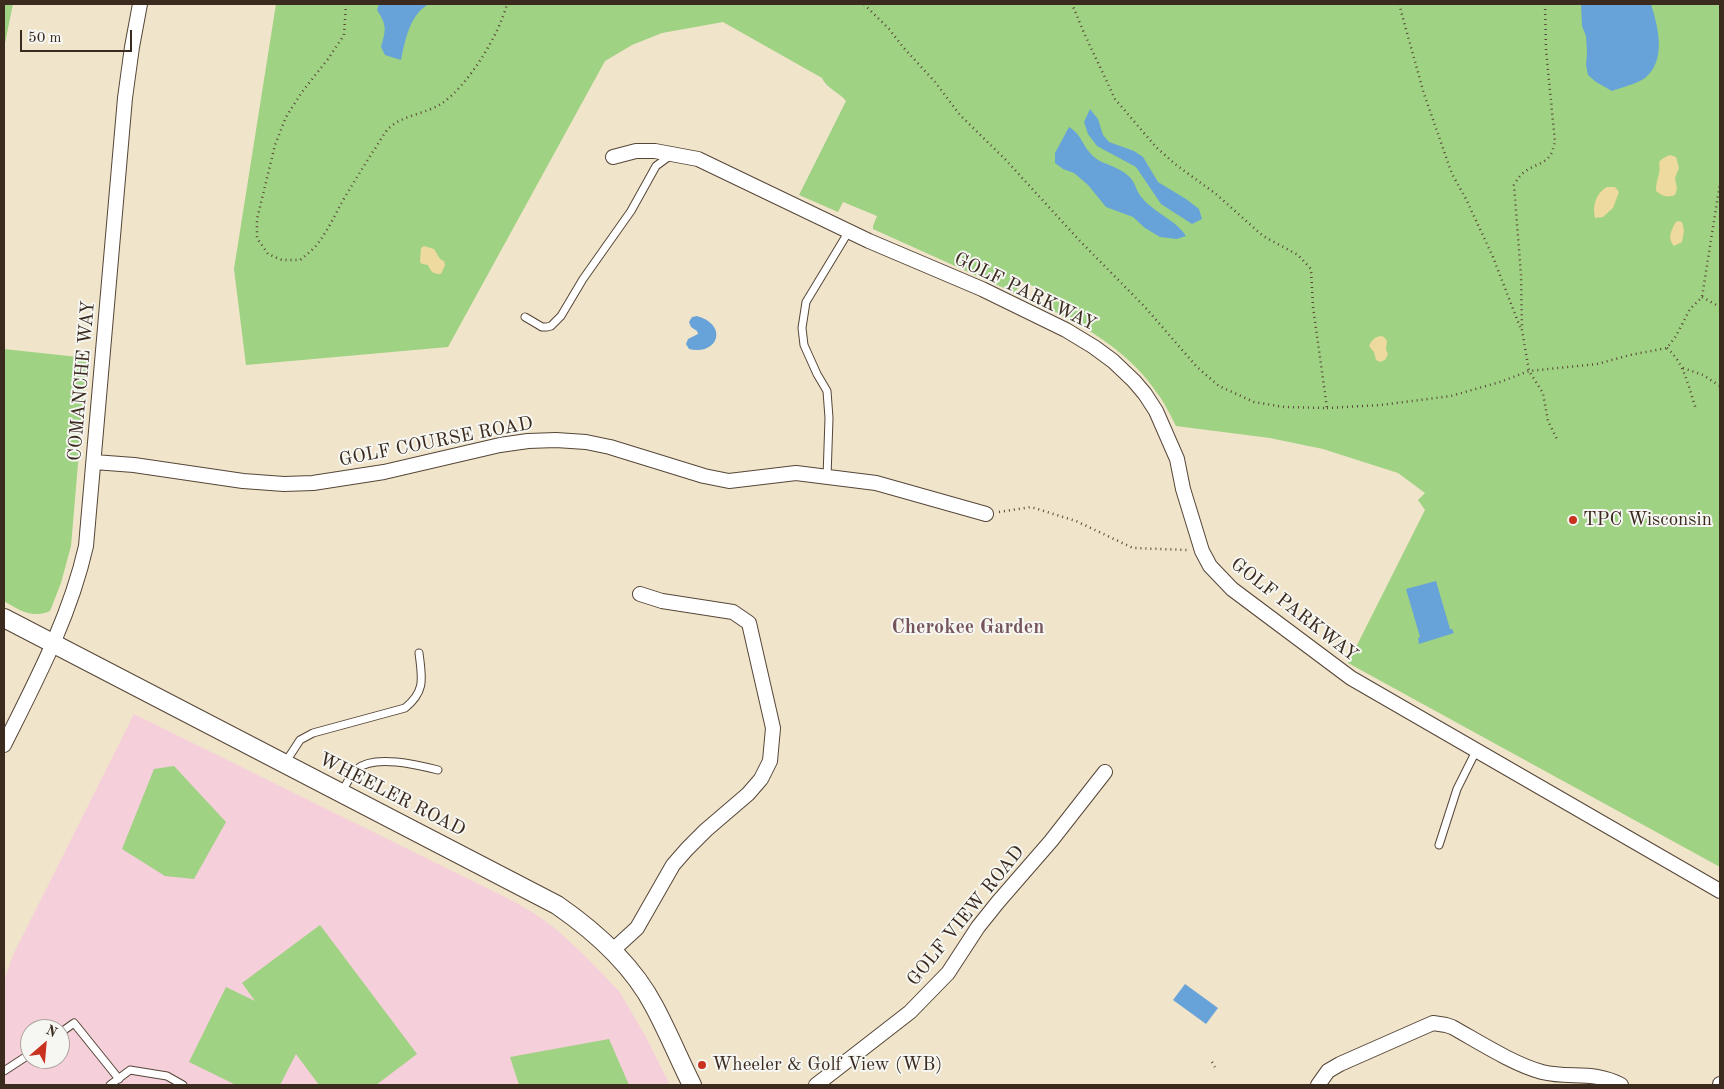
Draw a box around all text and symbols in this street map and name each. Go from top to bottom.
scale bar [22,20,135,52]
text: 50 m [28,31,62,46]
street label: GOLF PARKWAY [950,248,1100,336]
street label: COMANCHE WAY [64,300,100,462]
street label: GOLF COURSE ROAD [337,412,535,472]
place label: TPC Wisconsin [1583,509,1712,531]
marker: TPC Wisconsin [1567,514,1579,526]
street label: GOLF PARKWAY [1226,553,1362,667]
district label: Cherokee Garden [892,616,1044,640]
street label: WHEELER ROAD [315,748,469,842]
street label: GOLF VIEW ROAD [902,841,1030,991]
north arrow [20,1019,70,1069]
text: N [43,1023,59,1040]
place label: Wheeler & Golf View (WB) [712,1054,942,1076]
marker: Wheeler & Golf View (WB) [696,1059,708,1071]

